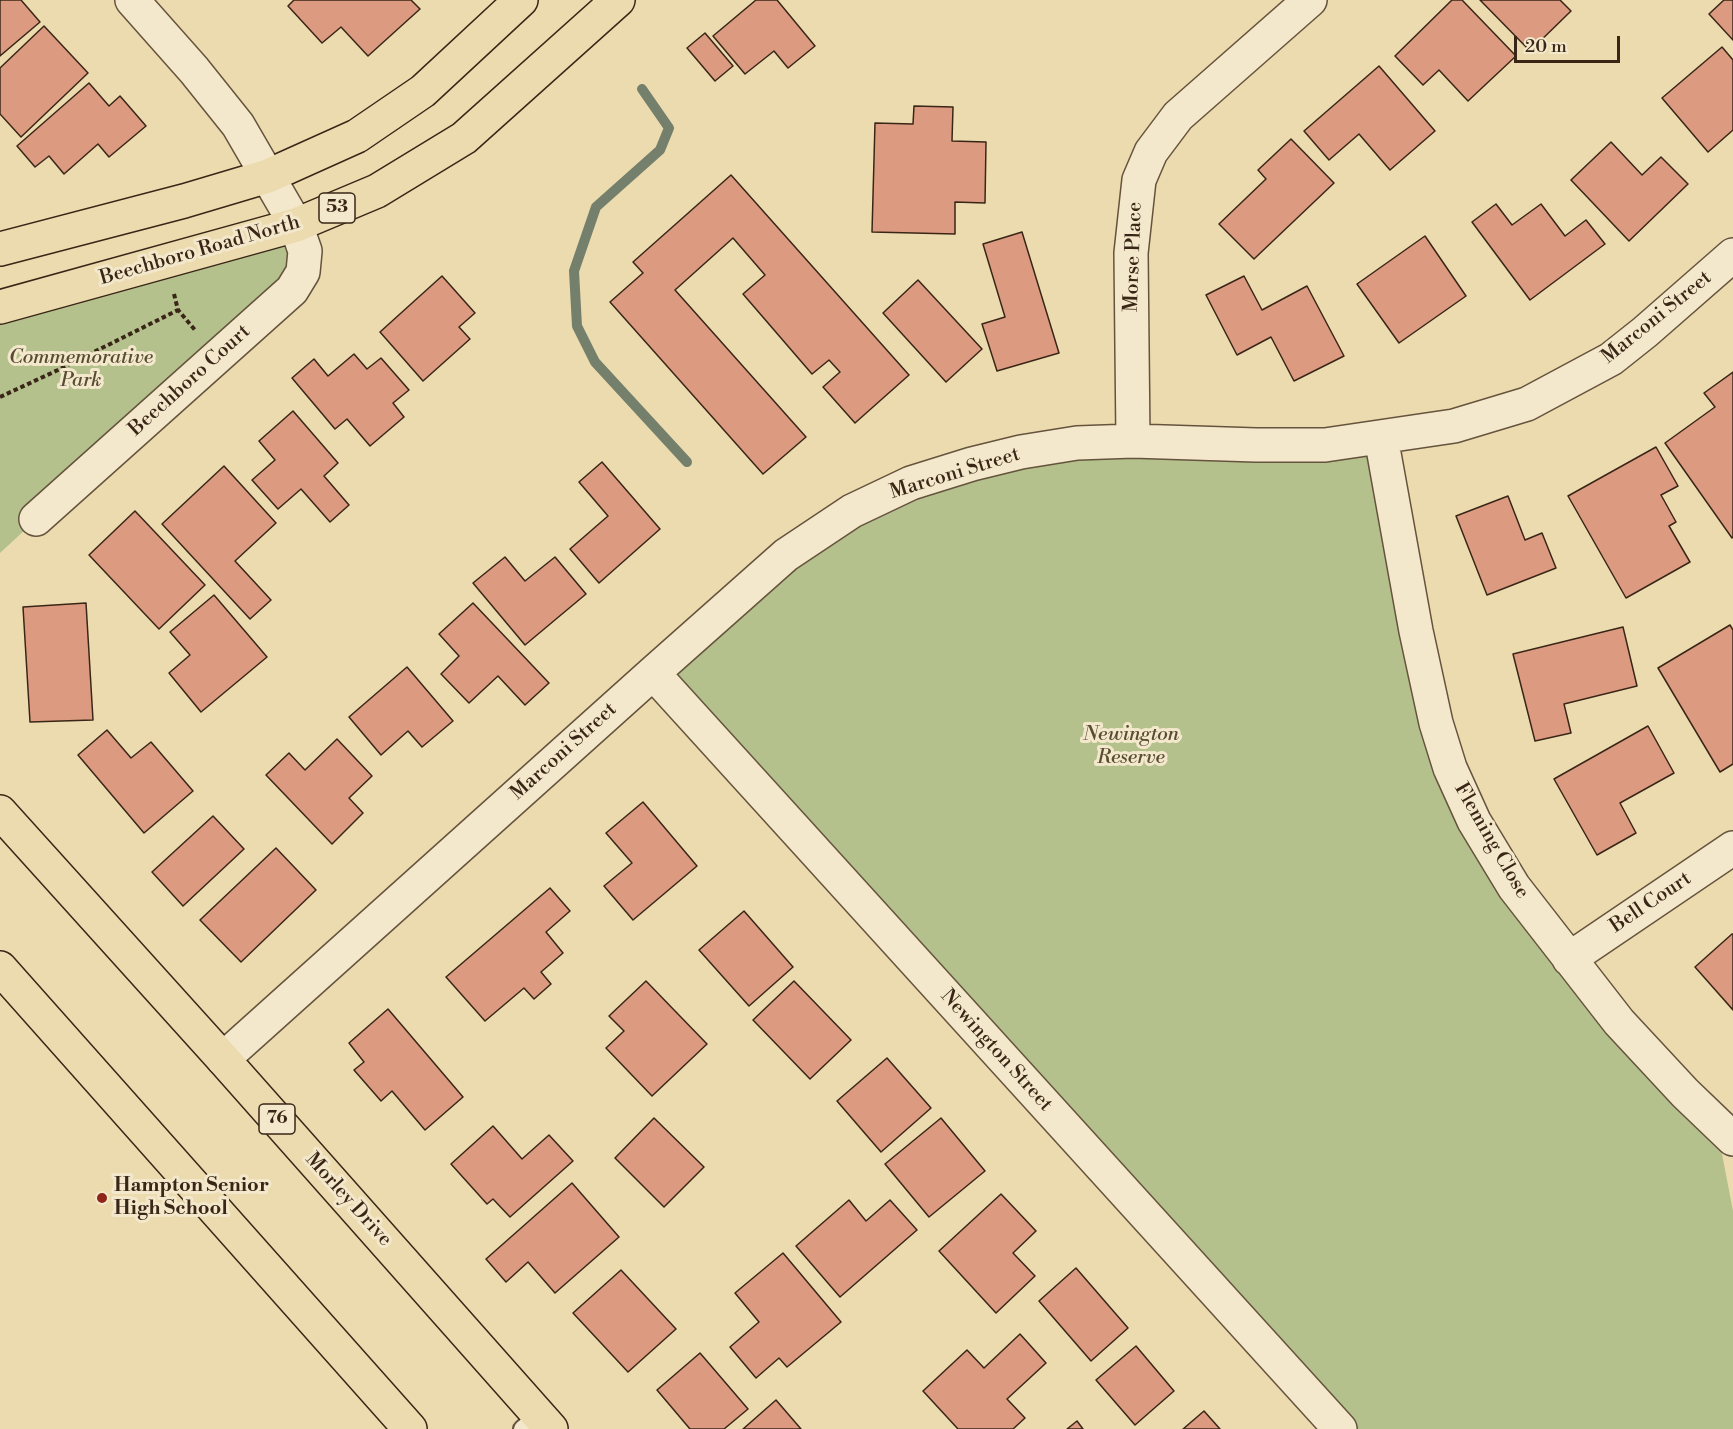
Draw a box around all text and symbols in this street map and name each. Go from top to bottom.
scale bar [1517,24,1624,62]
text: 20 m [1525,35,1567,58]
road number: 53 [319,193,355,223]
street label: Morse Place [1120,201,1148,313]
street label: Beechboro Road North [97,211,303,291]
street label: Marconi Street [1597,266,1717,370]
street label: Beechboro Court [124,320,256,442]
park label: Commemorative Park [9,346,153,393]
street label: Marconi Street [887,443,1023,505]
street label: Marconi Street [506,698,622,806]
park label: Newington Reserve [1083,723,1179,770]
street label: Fleming Close [1448,779,1534,903]
street label: Bell Court [1606,867,1696,939]
street label: Newington Street [935,985,1057,1117]
road number: 76 [259,1104,295,1134]
street label: Morley Drive [300,1148,396,1252]
place label: Hampton Senior High School [114,1174,269,1221]
marker: Hampton Senior High School [95,1191,109,1205]

